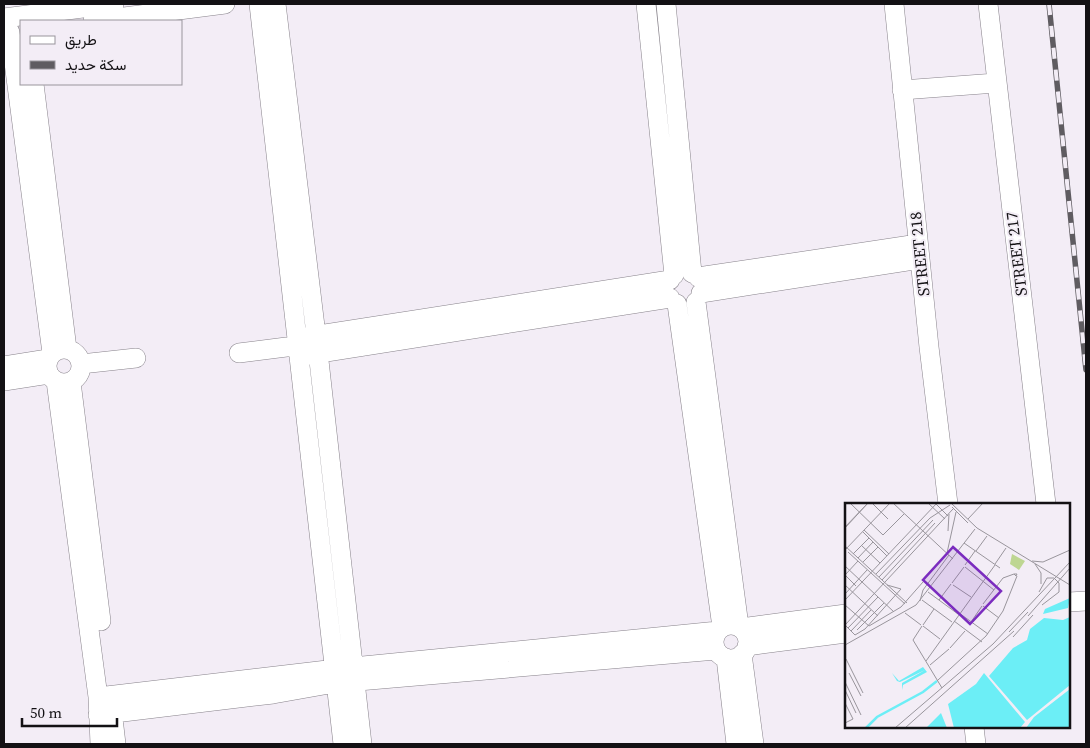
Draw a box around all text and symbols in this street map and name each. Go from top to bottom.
legend [20,20,182,85]
text: طريق [65,29,97,50]
text: سكة حديد [65,54,127,75]
street label: STREET 218 [904,211,934,297]
street label: STREET 217 [1000,211,1032,297]
inset map [845,503,1070,728]
scale bar [22,696,118,728]
text: 50 m [30,702,62,723]

